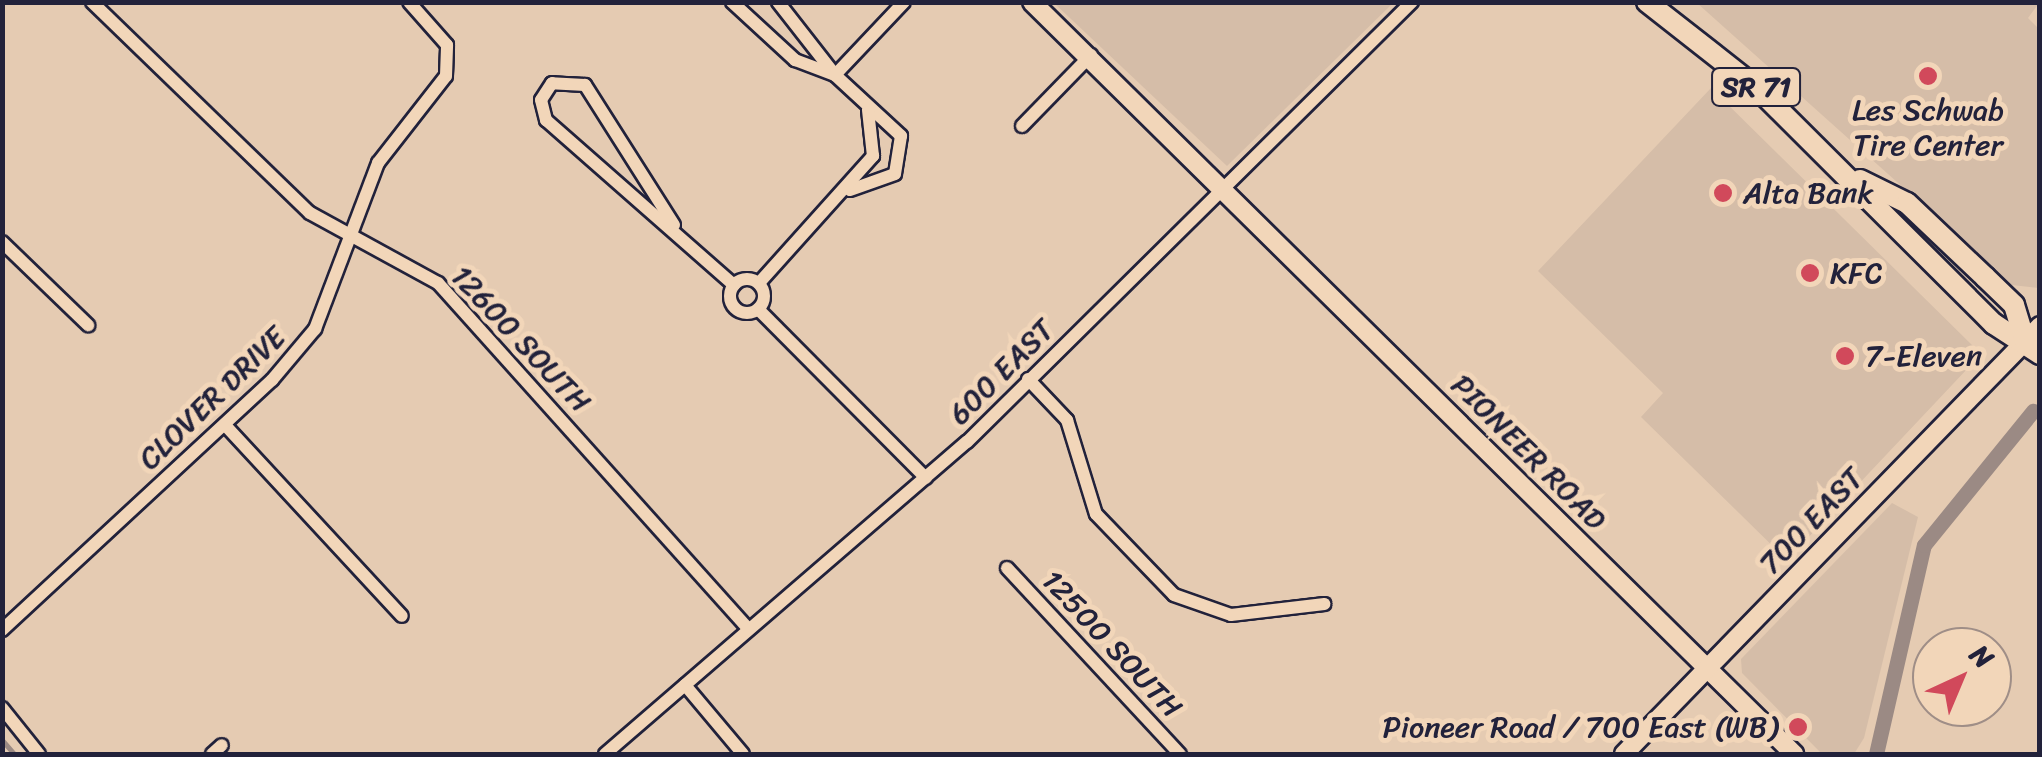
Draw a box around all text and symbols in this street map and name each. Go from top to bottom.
road number: SR 71 [1711,64,1801,110]
marker: Les Schwab Tire Center [1917,65,1939,87]
place label: Les Schwab Tire Center [1852,92,2004,162]
place label: Alta Bank [1743,175,1873,211]
marker: Alta Bank [1712,182,1734,204]
place label: KFC [1830,255,1883,291]
street label: 12600 SOUTH [444,258,598,420]
marker: KFC [1799,262,1821,284]
street label: 600 EAST [941,312,1061,432]
street label: CLOVER DRIVE [129,317,295,479]
place label: 7-Eleven [1865,338,1982,374]
marker: 7-Eleven [1834,345,1856,367]
street label: PIONEER ROAD [1444,367,1614,537]
street label: 700 EAST [1752,460,1870,582]
street label: 12500 SOUTH [1034,563,1190,725]
north arrow [1912,627,2012,727]
text: N [1958,632,2006,681]
place label: Pioneer Road / 700 East (WB) [1382,709,1778,745]
marker: Pioneer Road / 700 East (WB) [1787,716,1809,738]

